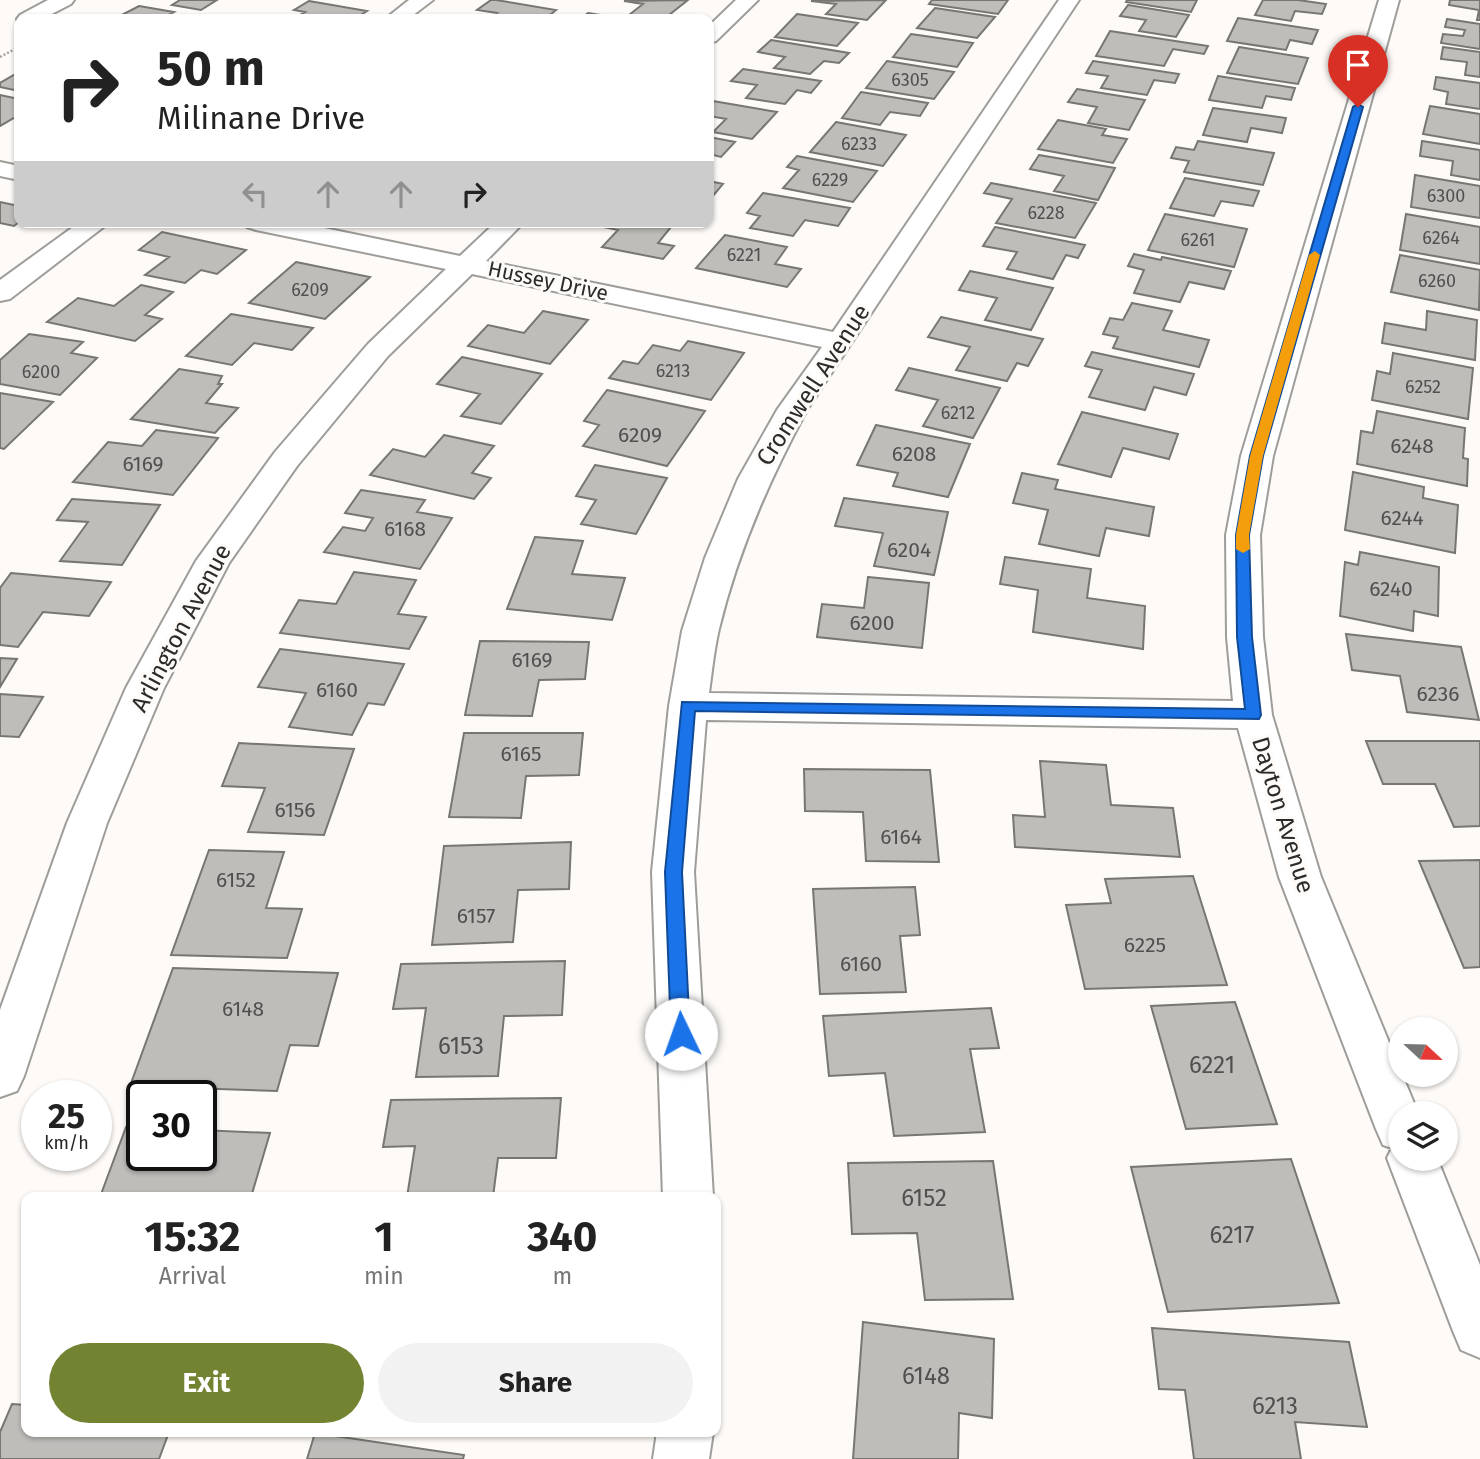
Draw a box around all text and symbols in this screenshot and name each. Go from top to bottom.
pin [1328,35,1388,107]
text: 50 m [157,39,265,98]
icon: right [42,42,133,133]
icon: arrive [1339,46,1377,84]
house number: 6305 [891,69,929,91]
text: Milinane Drive [157,99,365,137]
house number: 6233 [841,133,877,155]
house number: 6229 [812,169,848,191]
icon: left [236,175,274,213]
icon: ahead [309,175,347,213]
icon: ahead [382,175,420,213]
icon: right [455,175,493,213]
house number: 6300 [1427,185,1465,207]
house number: 6228 [1027,202,1065,224]
house number: 6264 [1422,227,1460,249]
house number: 6261 [1181,229,1215,251]
house number: 6221 [727,244,761,266]
street label: Hussey Drive [485,256,611,306]
house number: 6260 [1418,270,1456,292]
house number: 6209 [291,279,329,301]
street label: Cromwell Avenue [750,299,876,471]
house number: 6213 [656,360,690,382]
house number: 6200 [22,361,60,383]
house number: 6252 [1405,376,1441,398]
house number: 6212 [941,402,975,424]
house number: 6209 [618,422,662,448]
house number: 6248 [1390,433,1434,459]
house number: 6208 [892,441,936,467]
house number: 6169 [122,451,164,477]
house number: 6244 [1380,505,1424,531]
house number: 6168 [384,516,426,542]
house number: 6204 [887,537,931,563]
street label: Arlington Avenue [125,539,237,717]
house number: 6240 [1369,576,1413,602]
house number: 6200 [850,610,894,636]
house number: 6169 [511,647,553,673]
house number: 6160 [316,677,358,703]
house number: 6236 [1417,681,1459,707]
street label: Dayton Avenue [1246,733,1320,897]
house number: 6165 [501,741,541,767]
house number: 6156 [275,797,315,823]
house number: 6164 [880,824,922,850]
house number: 6152 [216,867,256,893]
house number: 6157 [457,903,495,929]
house number: 6225 [1124,932,1166,958]
house number: 6160 [840,951,882,977]
house number: 6148 [222,996,264,1022]
position arrow [644,997,718,1071]
north arrow [1388,1017,1458,1087]
map controls [1388,1017,1458,1171]
house number: 6153 [438,1032,484,1060]
house number: 6221 [1189,1051,1235,1079]
speed limit sign: 30 [126,1080,217,1171]
text: 25 [48,1095,85,1137]
button: layers [1388,1101,1458,1171]
text: km/h [44,1132,89,1154]
house number: 6152 [901,1184,947,1212]
text: 15:32 [145,1212,240,1262]
text: 1 [374,1212,394,1262]
text: 340 [527,1212,597,1262]
house number: 6217 [1210,1221,1254,1249]
text: Arrival [159,1262,226,1290]
text: min [364,1262,404,1290]
text: m [552,1262,572,1290]
button: Exit [49,1343,364,1423]
button: Share [378,1343,693,1423]
house number: 6148 [902,1362,950,1390]
house number: 6213 [1252,1392,1298,1420]

